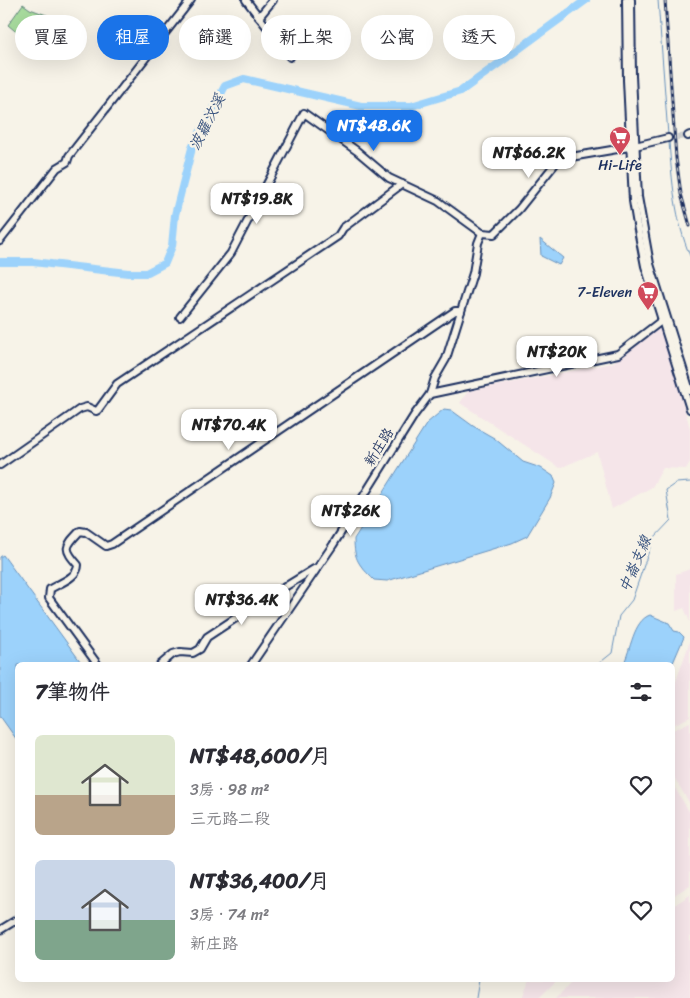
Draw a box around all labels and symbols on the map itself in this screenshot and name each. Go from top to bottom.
water label: 波羅汶溪 [182,88,233,155]
pin: NT$48.6K [322,110,426,152]
supermarket icon: Hi-Life [608,125,632,156]
pin: NT$66.2K [477,136,581,179]
place label: Hi-Life [598,153,642,178]
pin: NT$19.8K [205,182,309,225]
place label: 7-Eleven [577,280,632,305]
supermarket icon: 7-Eleven [636,280,660,311]
pin: NT$20K [516,336,598,378]
pin: NT$70.4K [177,408,281,451]
street label: 新庄路 [357,423,401,471]
pin: NT$26K [310,494,392,537]
water label: 中崙支線 [611,530,659,597]
pin: NT$36.4K [190,584,294,626]

